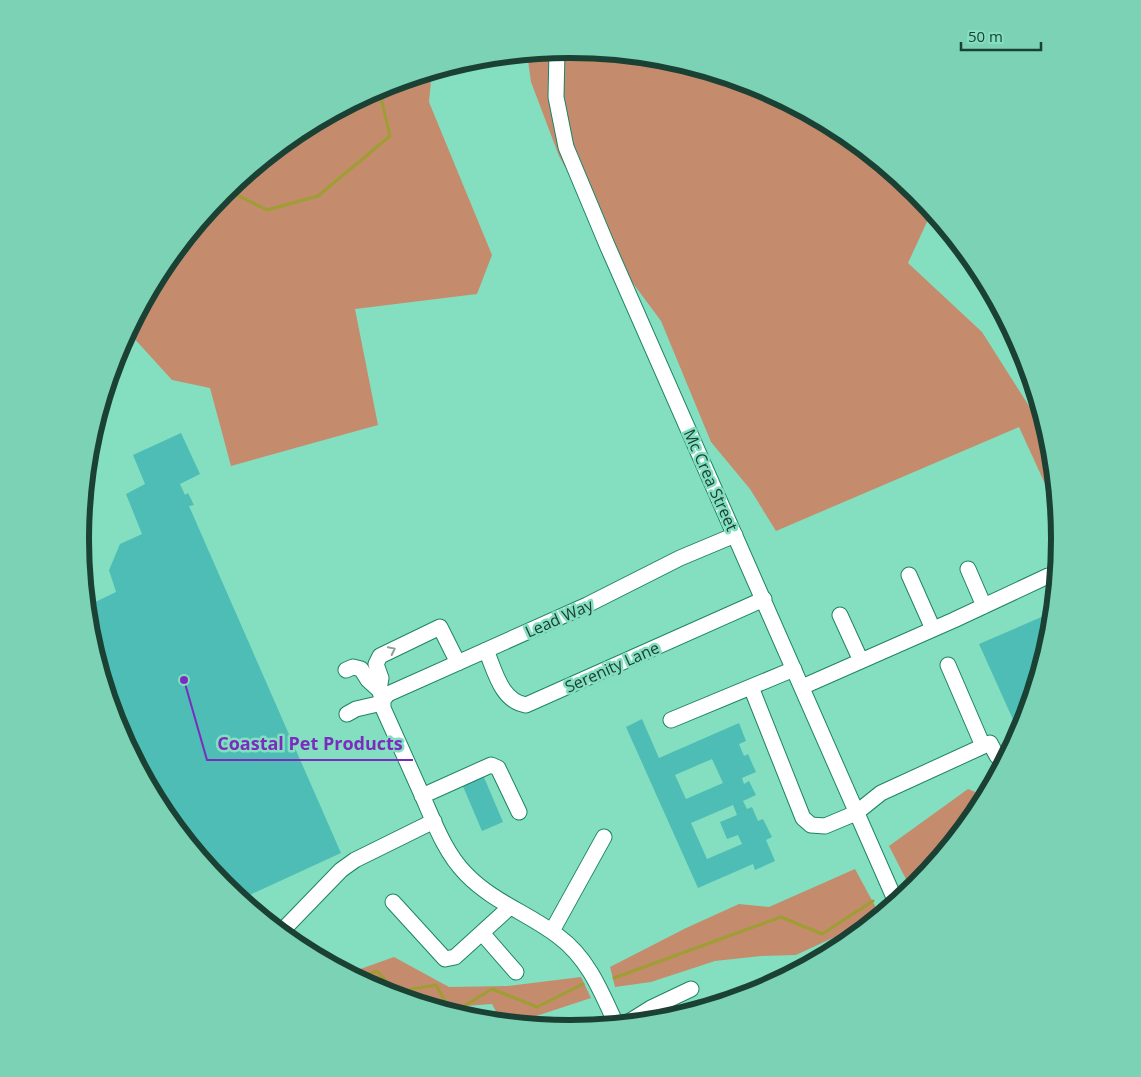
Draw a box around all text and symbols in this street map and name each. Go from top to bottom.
scale bar [961,20,1041,52]
text: 50 m [968,26,1003,46]
street label: Mc Crea Street [679,425,743,535]
street label: Lead Way [522,593,597,643]
street label: Serenity Lane [561,636,663,698]
one-way arrow [386,646,395,656]
callout: Coastal Pet Products [207,727,413,760]
text: Coastal Pet Products [217,731,403,755]

